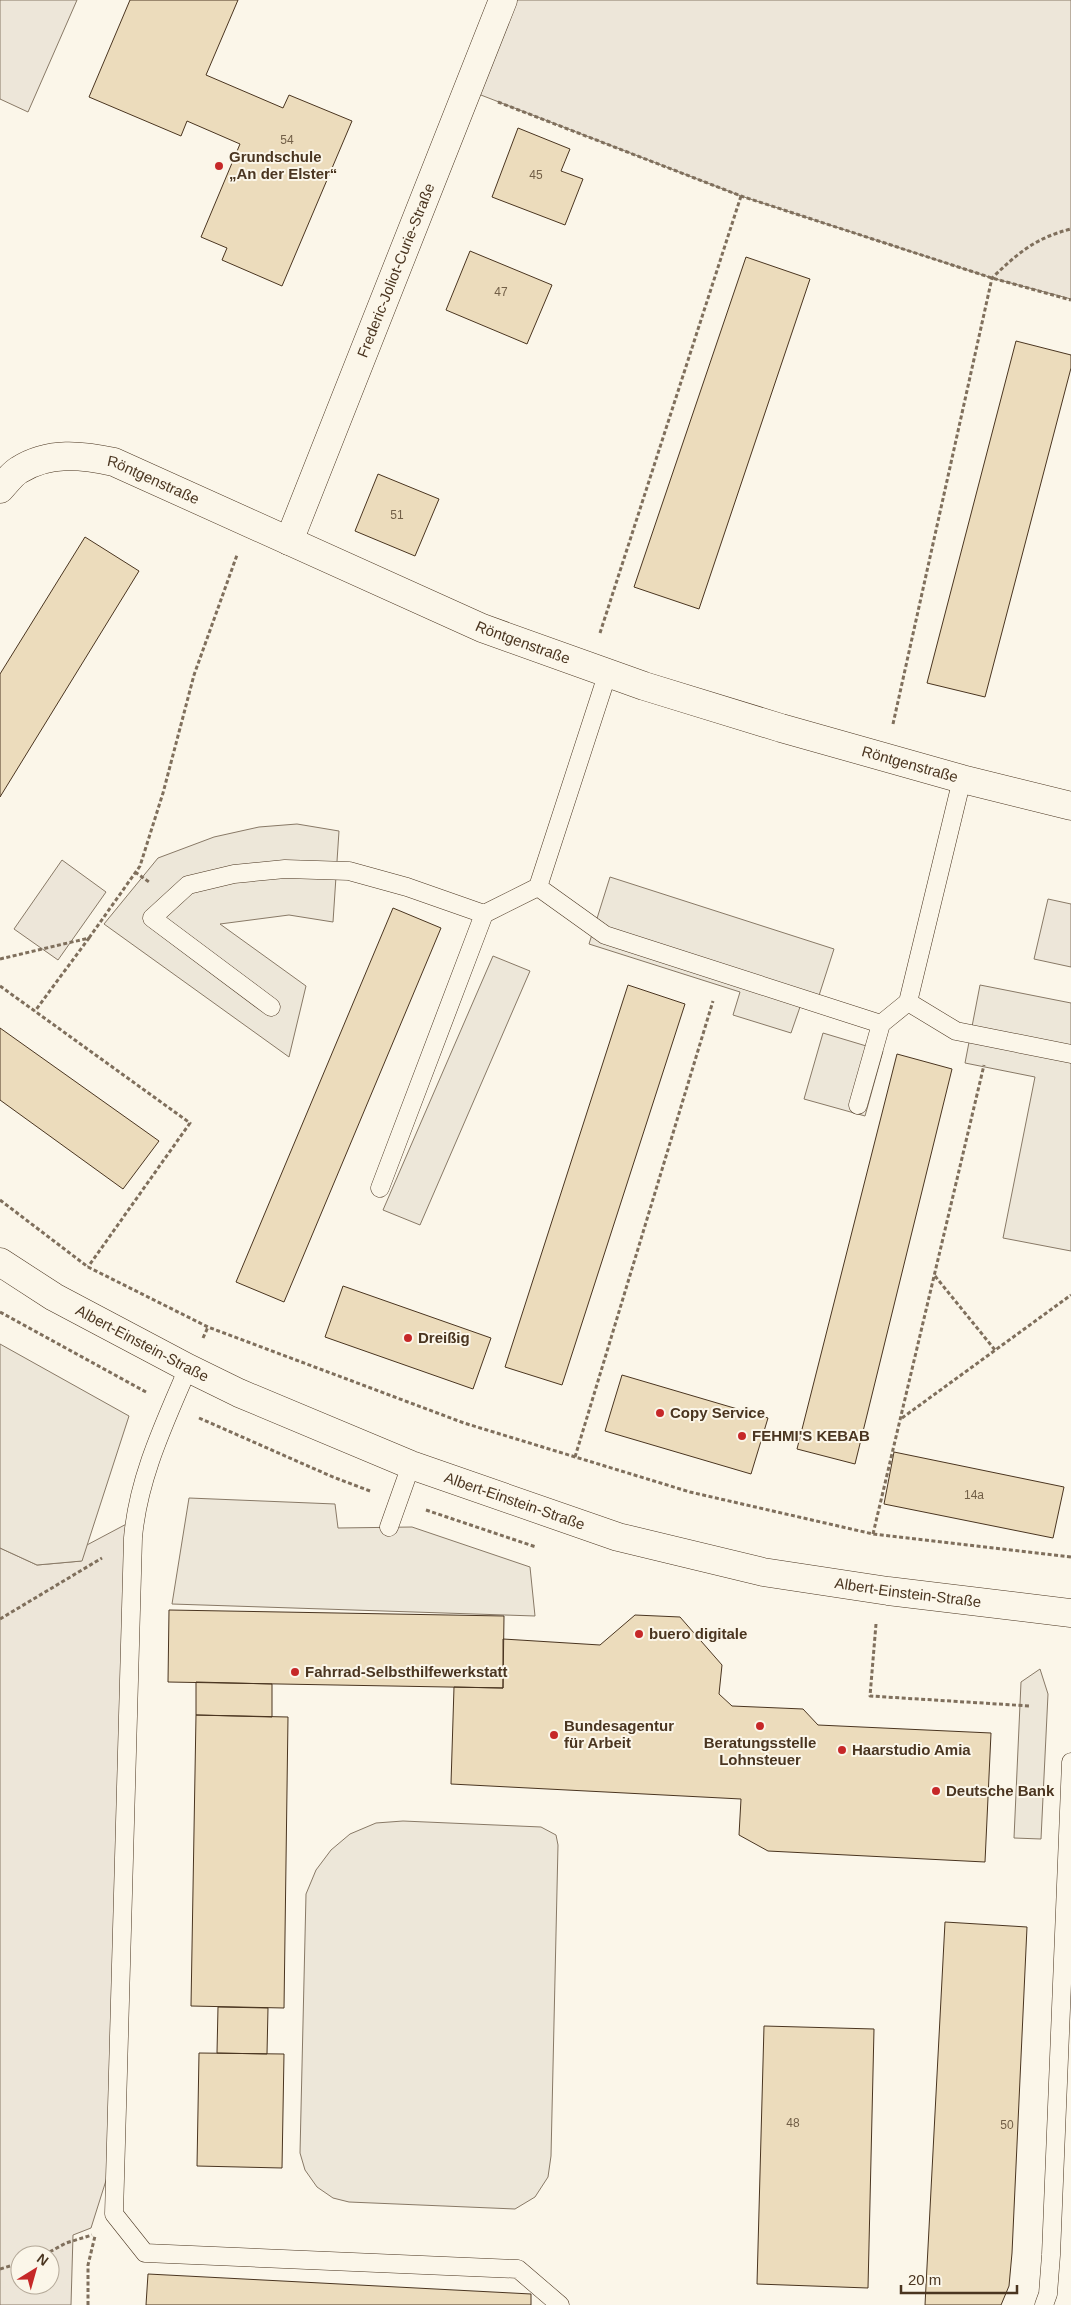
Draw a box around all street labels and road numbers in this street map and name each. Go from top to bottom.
street label: Frederic-Joliot-Curie-Straße [353,181,438,360]
street label: Röntgenstraße [106,452,202,507]
street label: Röntgenstraße [473,617,573,667]
street label: Röntgenstraße [860,742,960,785]
street label: Albert-Einstein-Straße [73,1301,212,1385]
street label: Albert-Einstein-Straße [442,1468,587,1533]
street label: Albert-Einstein-Straße [834,1574,982,1610]

